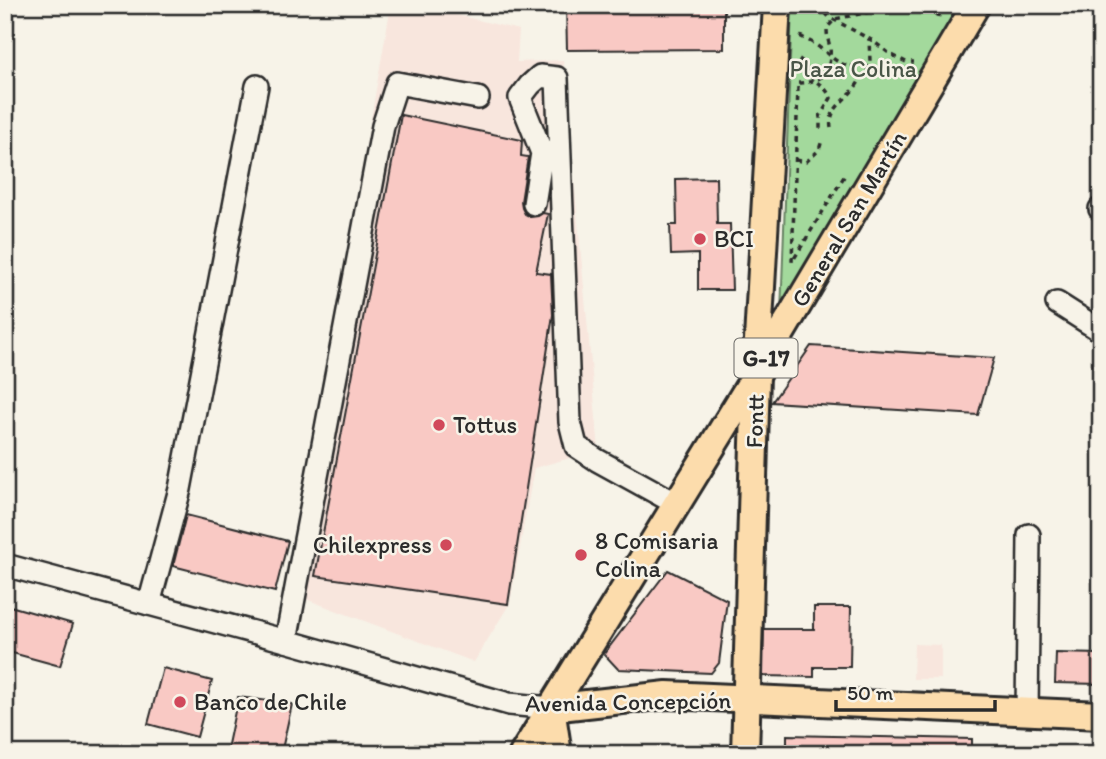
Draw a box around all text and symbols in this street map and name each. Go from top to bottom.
park label: Plaza Colina [789,54,917,83]
street label: General San Martín [784,125,913,312]
place label: BCI [714,224,754,253]
marker: BCI [692,231,708,247]
road number: G-17 [734,338,798,378]
street label: Fontt [739,393,770,449]
place label: Tottus [453,410,517,439]
marker: Tottus [431,417,447,433]
place label: 8 Comisaria Colina [595,526,718,583]
place label: Chilexpress [313,530,432,559]
marker: Chilexpress [438,537,454,553]
marker: 8 Comisaria Colina [573,547,589,563]
scale bar [836,668,996,712]
text: 50 m [847,680,894,705]
street label: Avenida Concepción [525,685,732,718]
place label: Banco de Chile [194,687,347,716]
marker: Banco de Chile [172,694,188,710]

